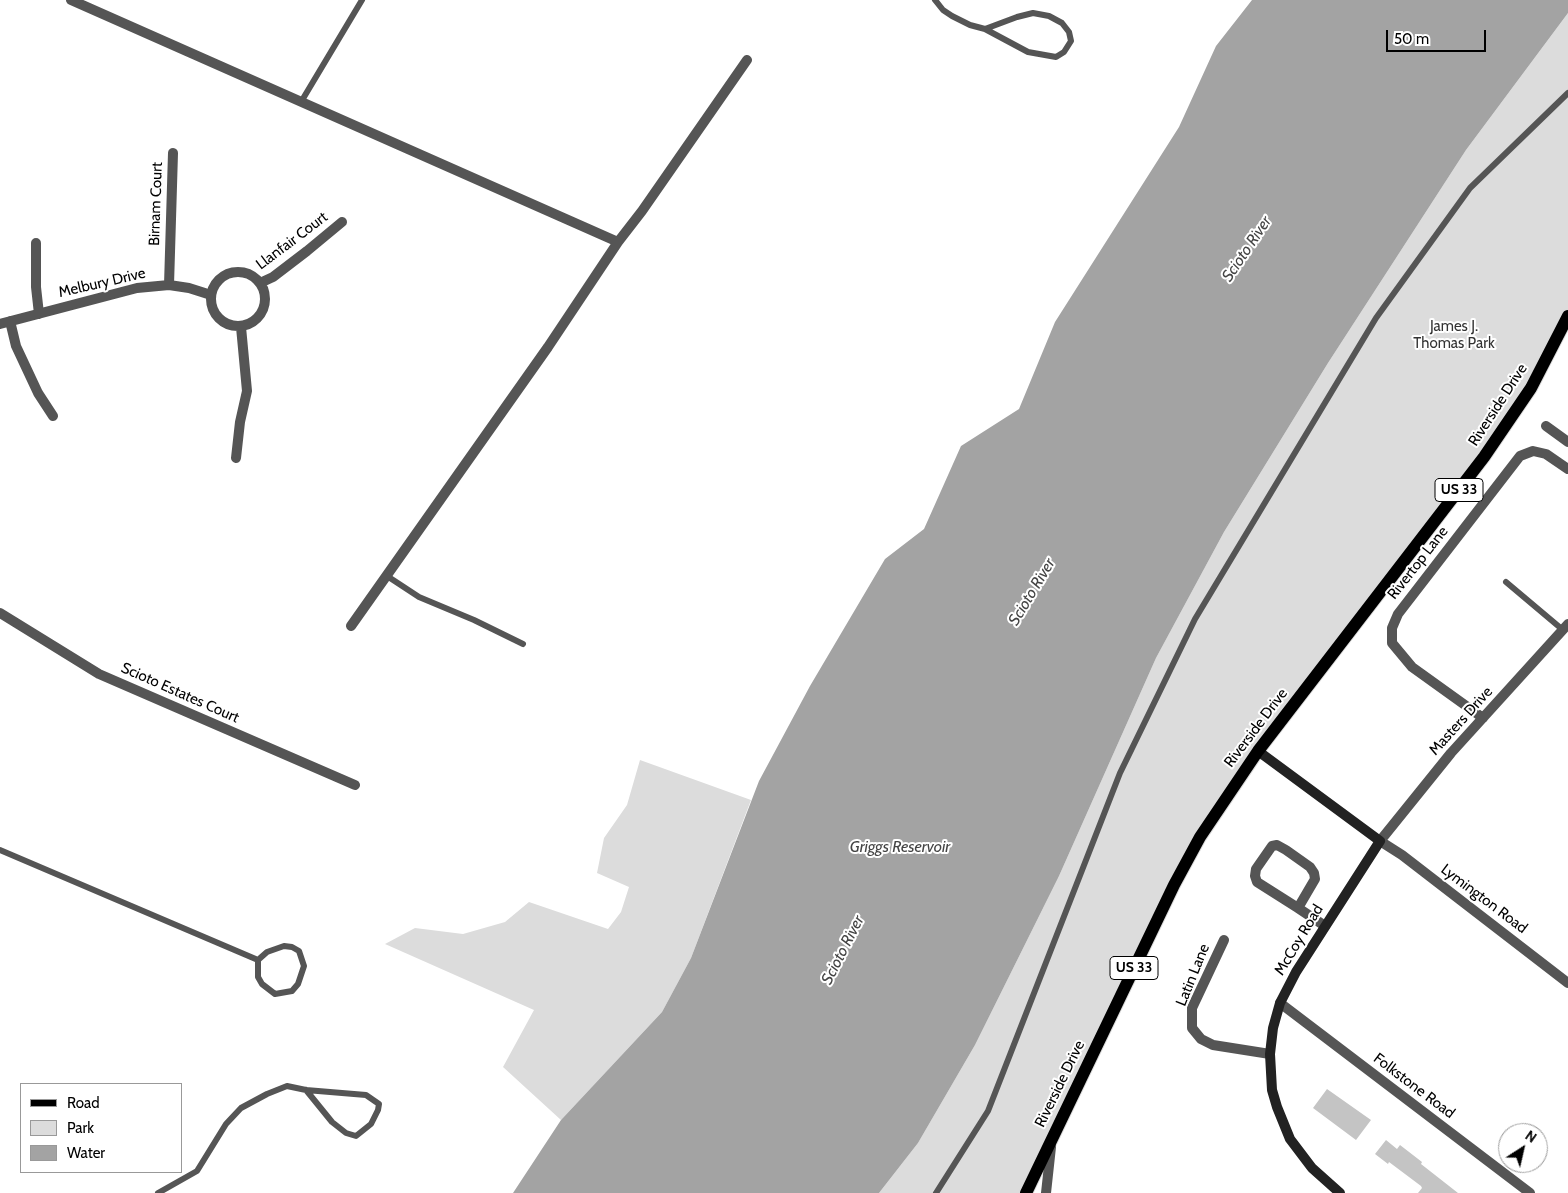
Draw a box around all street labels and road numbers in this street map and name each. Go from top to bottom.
street label: Birnam Court [146,162,166,246]
street label: Llanfair Court [253,208,331,274]
street label: Melbury Drive [57,264,147,302]
street label: Riverside Drive [1465,361,1531,449]
road number: US 33 [1435,478,1483,502]
street label: Rivertop Lane [1384,523,1452,603]
street label: Scioto Estates Court [118,659,242,727]
street label: Masters Drive [1425,683,1497,759]
street label: Riverside Drive [1220,685,1292,771]
street label: Lymington Road [1437,861,1531,937]
street label: McCoy Road [1271,901,1327,979]
street label: Latin Lane [1172,941,1214,1009]
road number: US 33 [1110,956,1158,980]
street label: Riverside Drive [1031,1038,1089,1130]
street label: Folkstone Road [1370,1050,1458,1122]

